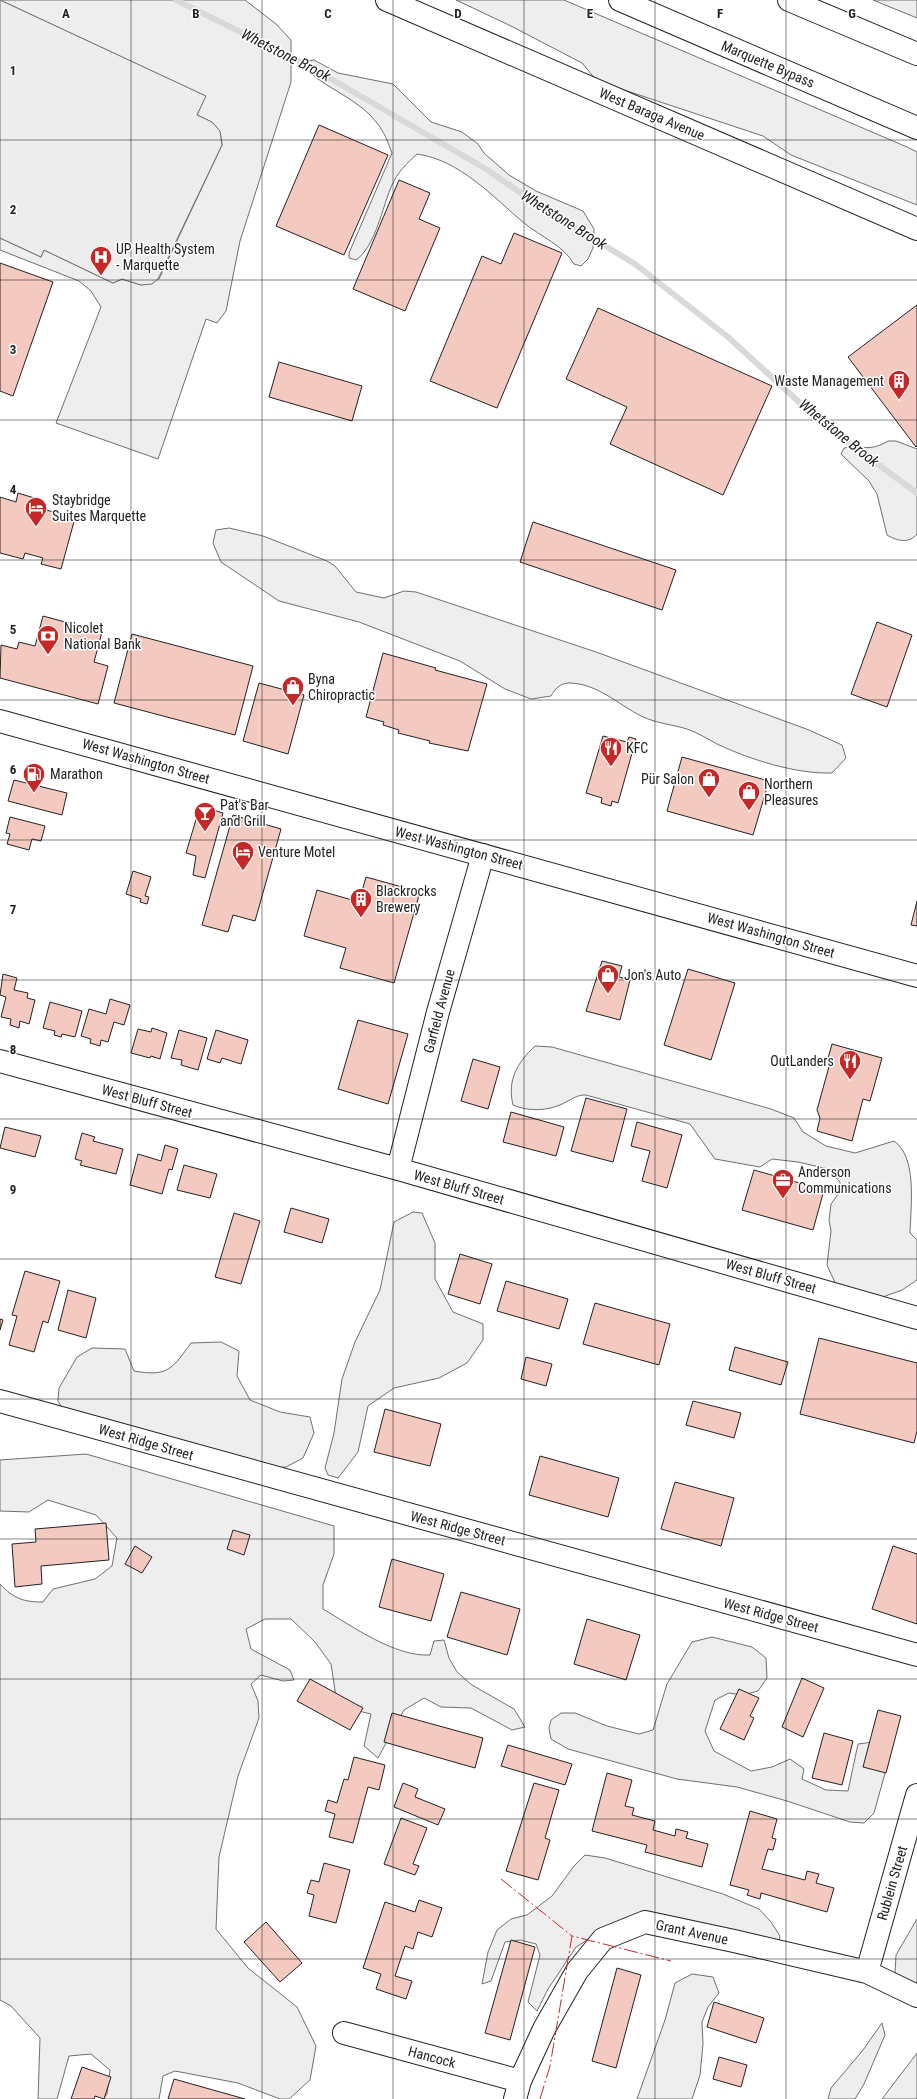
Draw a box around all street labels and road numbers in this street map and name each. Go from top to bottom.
street label: Marquette Bypass [719,37,817,91]
street label: West Baraga Avenue [597,85,708,144]
street label: West Washington Street [80,735,212,787]
street label: West Washington Street [393,823,525,873]
street label: West Washington Street [705,909,837,961]
street label: Garfield Avenue [420,967,458,1055]
street label: West Bluff Street [100,1081,194,1121]
street label: West Bluff Street [412,1166,506,1208]
street label: West Bluff Street [724,1255,818,1297]
street label: West Ridge Street [97,1421,195,1463]
street label: West Ridge Street [409,1508,507,1548]
street label: West Ridge Street [722,1595,820,1635]
street label: Rublein Street [874,1844,910,1922]
street label: Grant Avenue [654,1917,730,1948]
street label: Hancock [407,2043,458,2071]

